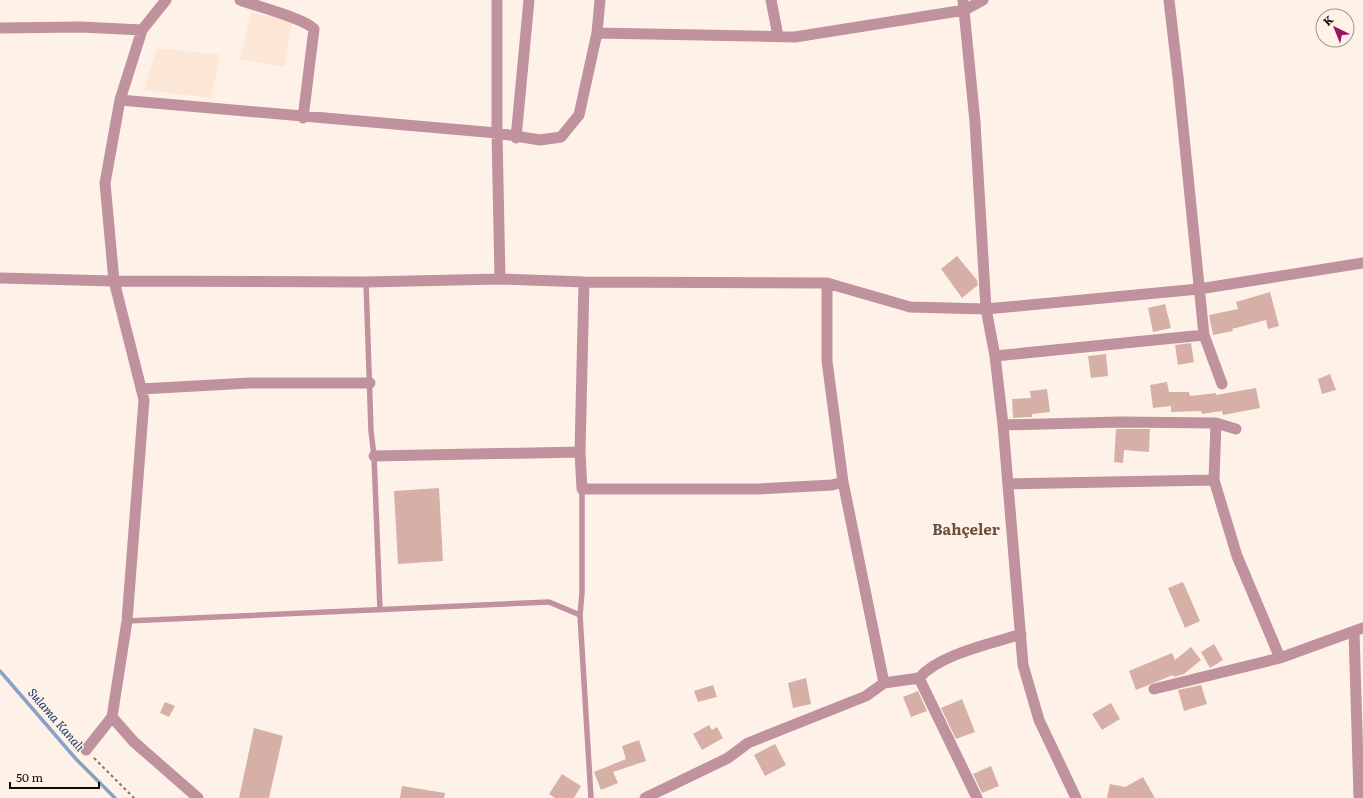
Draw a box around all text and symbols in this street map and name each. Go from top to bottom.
north arrow [1315,8,1355,48]
text: K [1319,11,1336,29]
district label: Bahçeler [932,517,1000,540]
water label: Sulama Kanalı [24,684,90,755]
scale bar [10,764,99,790]
text: 50 m [16,768,43,786]

